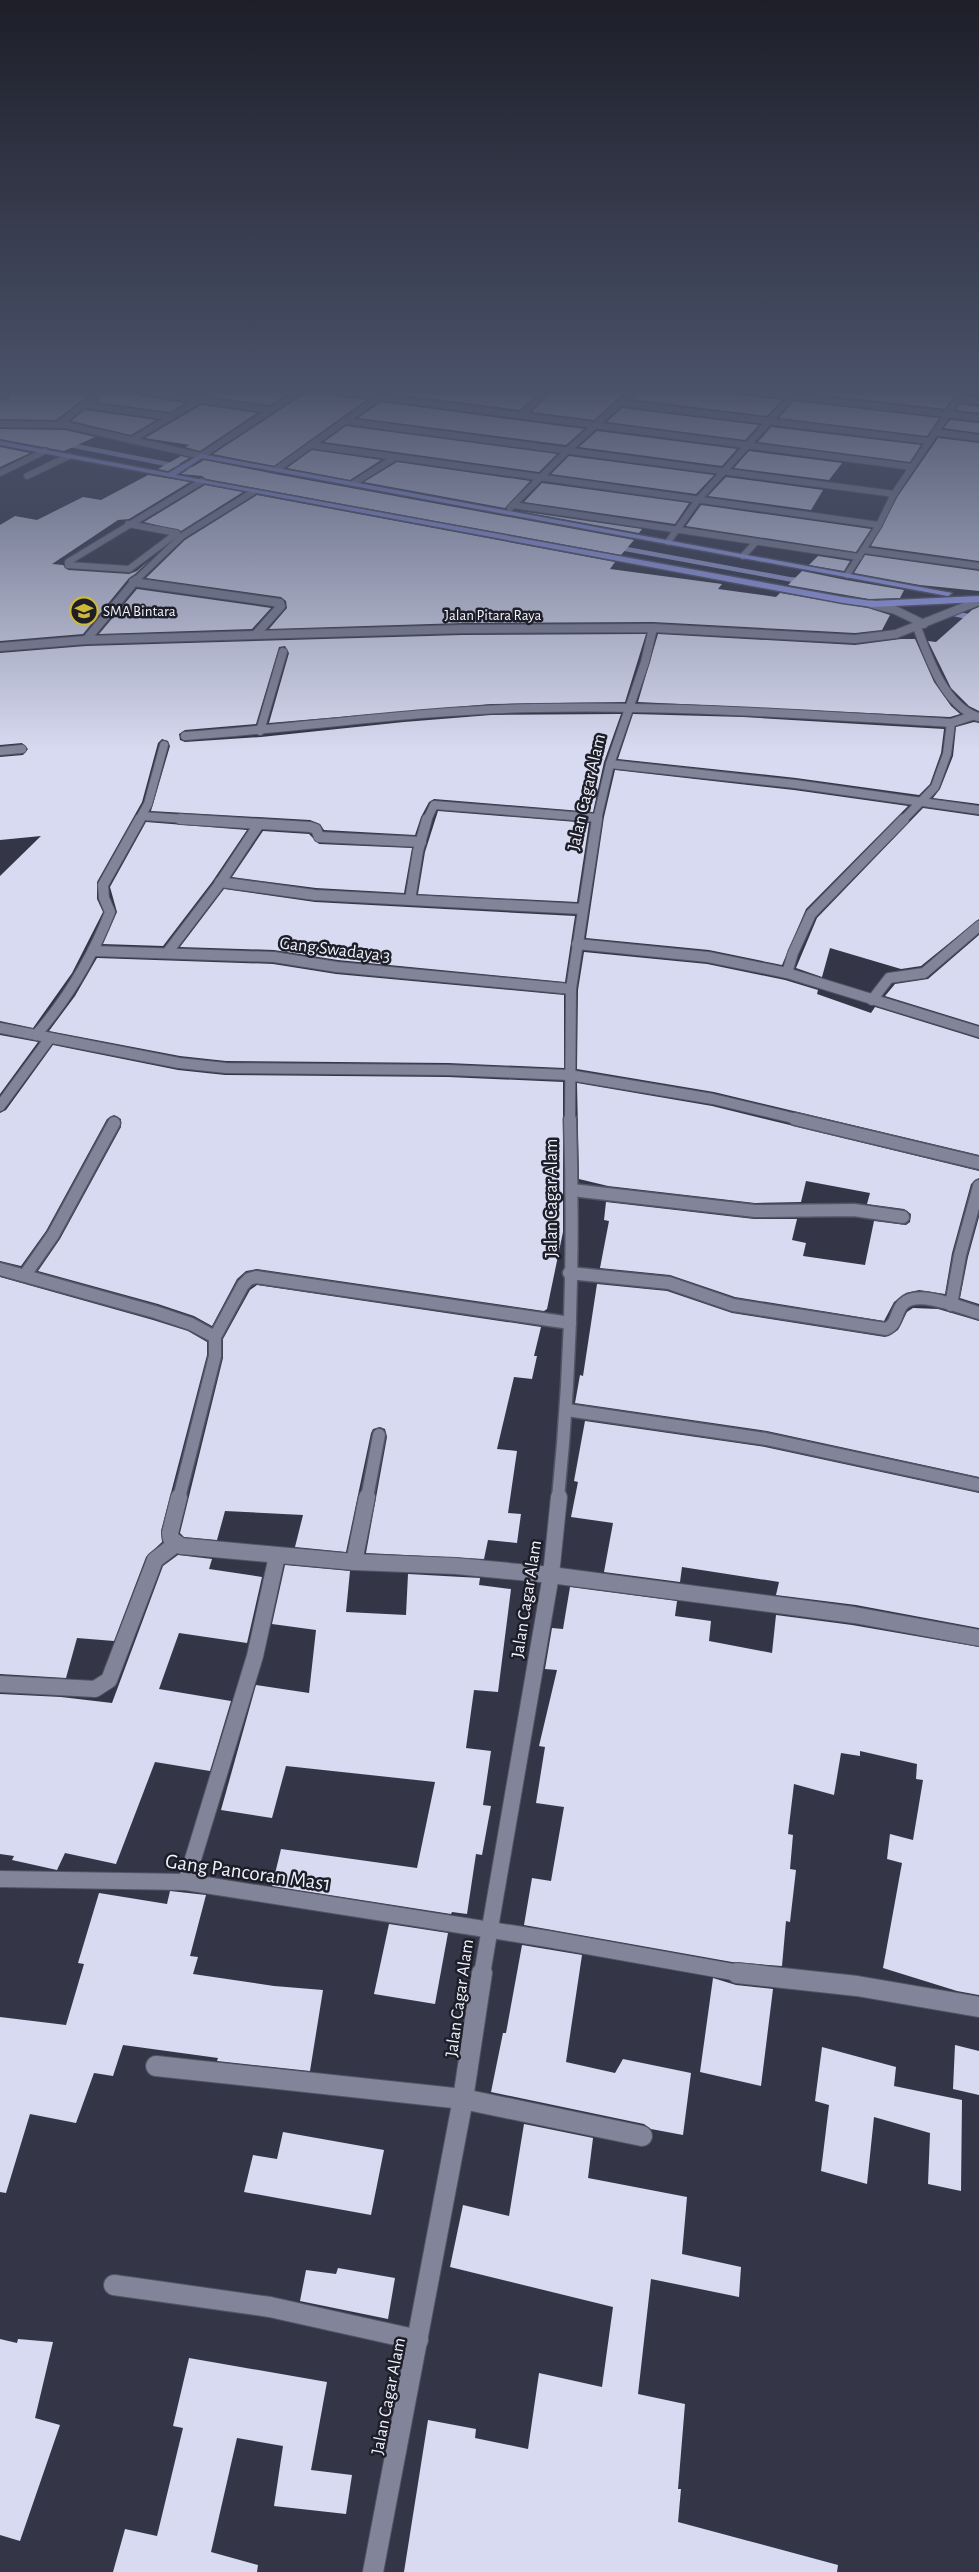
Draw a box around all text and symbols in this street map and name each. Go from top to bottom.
school or university icon: SMA Bintara [69,596,99,626]
place label: SMA Bintara [103,604,176,619]
street label: Jalan Pitara Raya [445,608,542,623]
street label: Jalan Cagar Alam [565,732,609,852]
street label: Gang Swadaya 3 [278,934,391,966]
street label: Jalan Cagar Alam [543,1139,561,1257]
street label: Jalan Cagar Alam [509,1539,545,1659]
street label: Gang Pancoran Mas1 [164,1850,332,1894]
street label: Jalan Cagar Alam [443,1938,477,2058]
street label: Jalan Cagar Alam [369,2336,409,2456]

